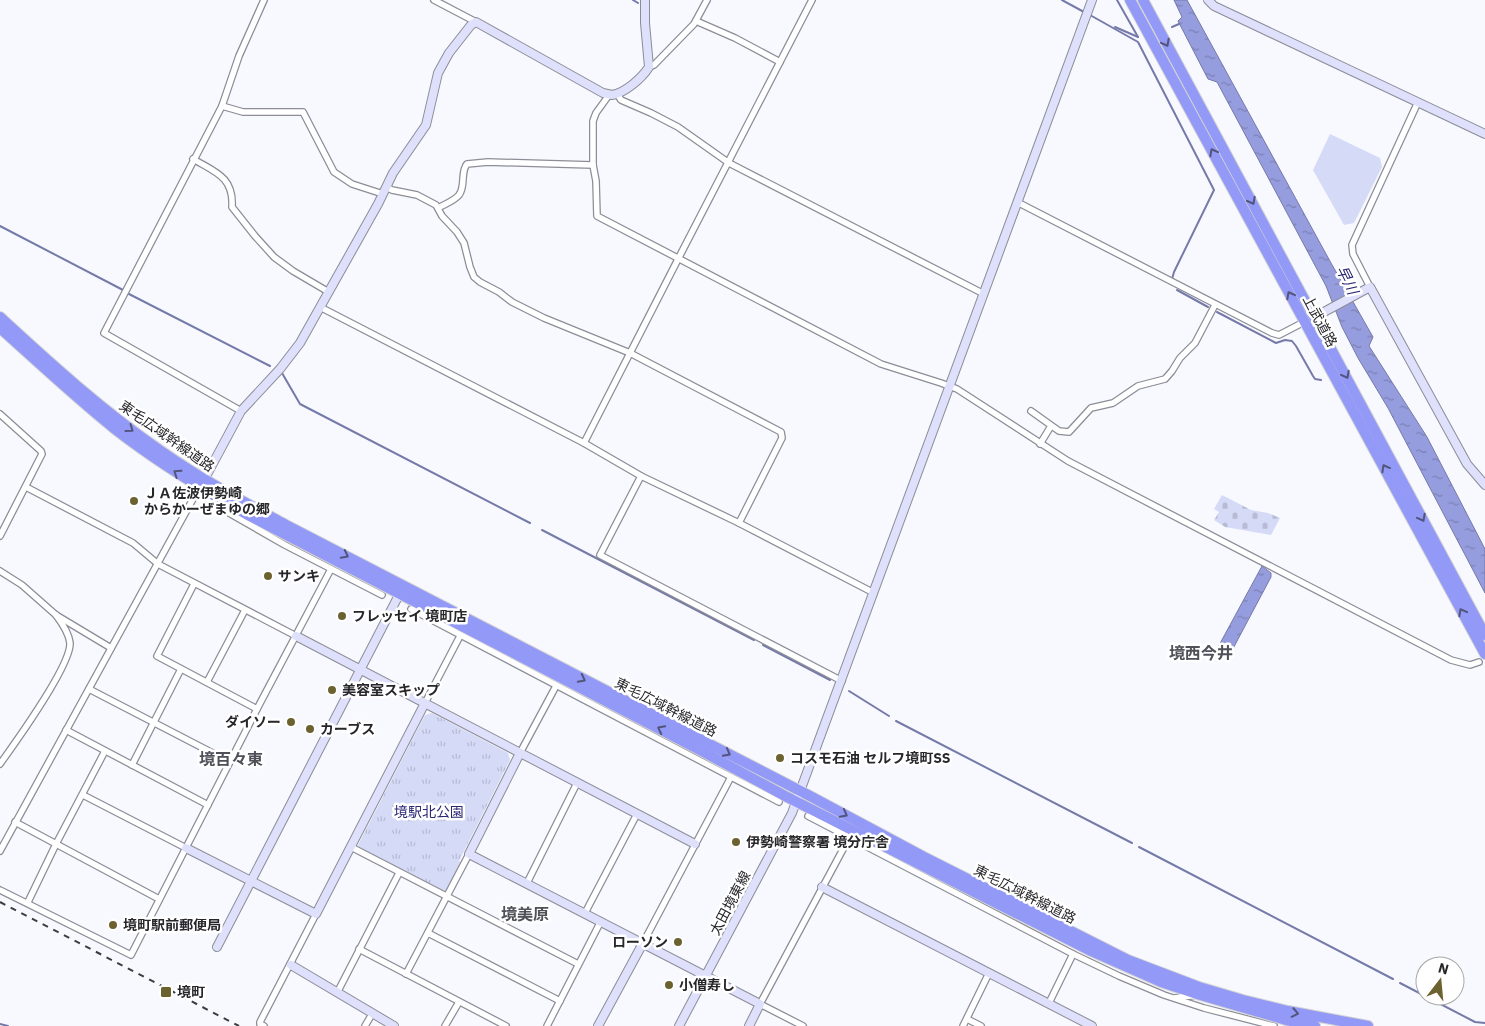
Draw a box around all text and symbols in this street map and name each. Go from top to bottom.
one-way arrow [1160,38,1170,47]
one-way arrow [1209,148,1219,157]
one-way arrow [1245,196,1255,205]
water label: 早川 [1332,262,1363,299]
one-way arrow [1286,291,1296,300]
street label: 上武道路 [1299,292,1341,350]
one-way arrow [1340,370,1350,379]
street label: 東毛広域幹線道路 [116,397,218,475]
one-way arrow [124,423,133,431]
one-way arrow [1381,465,1391,474]
one-way arrow [173,470,183,479]
place label: ＪＡ佐波伊勢崎 からかーぜまゆの郷 [144,484,270,518]
marker: ＪＡ佐波伊勢崎 からかーぜまゆの郷 [128,495,140,507]
one-way arrow [1416,513,1426,522]
one-way arrow [340,549,349,559]
place label: サンキ [278,567,320,585]
marker: サンキ [262,570,274,582]
place label: フレッセイ 境町店 [352,607,467,625]
one-way arrow [1458,608,1468,617]
marker: フレッセイ 境町店 [336,610,348,622]
district label: 境西今井 [1169,643,1233,663]
one-way arrow [577,673,586,683]
street label: 東毛広域幹線道路 [612,674,720,740]
place label: 美容室スキップ [342,681,440,699]
marker: 美容室スキップ [326,684,338,696]
place label: ダイソー [225,713,281,731]
marker: ダイソー [285,716,297,728]
place label: カーブス [320,720,375,738]
marker: カーブス [304,723,316,735]
one-way arrow [657,725,666,735]
one-way arrow [721,747,730,757]
district label: 境百々東 [199,749,263,769]
place label: コスモ石油 セルフ境町SS [790,749,951,767]
marker: コスモ石油 セルフ境町SS [774,752,786,764]
park label: 境駅北公園 [394,803,464,821]
one-way arrow [838,808,847,818]
place label: 伊勢崎警察署 境分庁舎 [746,833,889,851]
marker: 伊勢崎警察署 境分庁舎 [730,836,742,848]
street label: 東毛広域幹線道路 [971,861,1079,927]
street label: 太田境東線 [706,868,754,938]
district label: 境美原 [501,904,549,924]
place label: 境町駅前郵便局 [123,916,221,934]
marker: 境町駅前郵便局 [107,919,119,931]
place label: ローソン [612,933,668,951]
marker: ローソン [672,936,684,948]
north arrow [1415,956,1465,1006]
text: N [1436,958,1451,979]
place label: 小僧寿し [679,976,735,994]
marker: 小僧寿し [663,979,675,991]
place label: 境町 [177,983,205,1001]
marker: 境町 [159,985,173,999]
one-way arrow [1291,1007,1299,1018]

